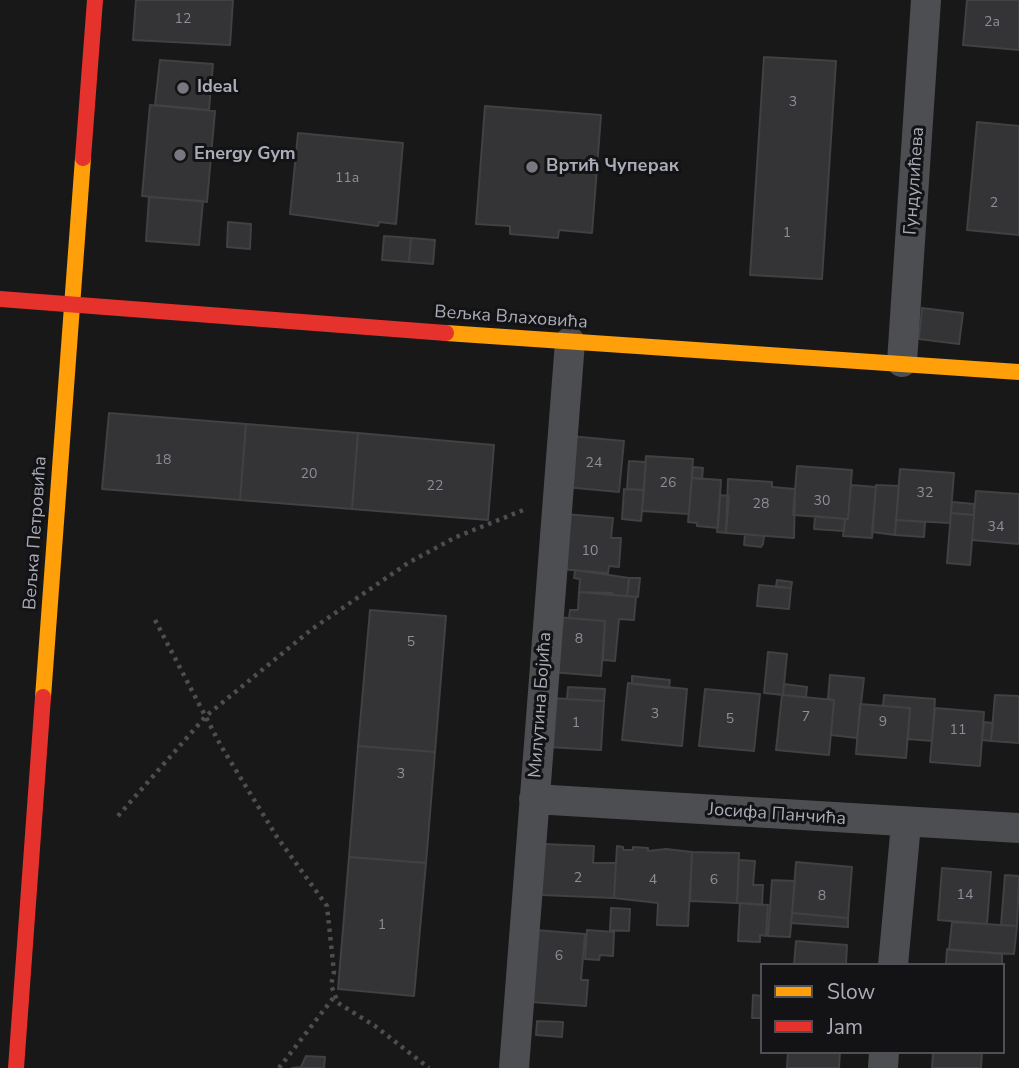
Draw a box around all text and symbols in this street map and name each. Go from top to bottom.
house number: 12 [175,12,191,28]
house number: 2a [984,15,1000,31]
place label: Ideal [197,77,238,99]
marker: Ideal [175,80,191,96]
house number: 3 [789,95,797,111]
street label: Гундулићева [900,126,930,236]
place label: Energy Gym [194,144,296,166]
marker: Energy Gym [172,147,188,163]
place label: Вртић Чуперак [546,156,679,178]
marker: Вртић Чуперак [524,159,540,175]
house number: 11a [335,171,359,187]
house number: 2 [990,196,998,212]
house number: 1 [783,226,791,242]
street label: Вељка Влаховића [434,302,588,334]
house number: 18 [155,453,171,469]
street label: Вељка Петровића [20,455,52,611]
house number: 24 [586,456,602,472]
house number: 20 [301,467,317,483]
house number: 26 [660,476,676,492]
house number: 22 [427,479,443,495]
house number: 32 [917,486,933,502]
house number: 30 [814,494,830,510]
house number: 28 [753,497,769,513]
house number: 34 [988,520,1004,536]
house number: 10 [582,544,598,560]
street label: Милутина Бојића [525,631,557,779]
house number: 8 [575,632,583,648]
house number: 5 [407,635,415,651]
house number: 3 [651,707,659,723]
house number: 7 [802,710,810,726]
house number: 5 [726,712,734,728]
house number: 9 [879,715,887,731]
house number: 1 [572,716,580,732]
house number: 11 [950,723,966,739]
house number: 3 [397,767,405,783]
street label: Јосифа Панчића [707,799,847,831]
house number: 2 [574,871,582,887]
house number: 4 [649,873,657,889]
house number: 6 [710,873,718,889]
house number: 14 [957,888,973,904]
house number: 8 [818,889,826,905]
house number: 1 [378,918,386,934]
house number: 6 [555,949,563,965]
legend [760,963,1005,1054]
text: Slow [827,978,875,1006]
text: Jam [827,1013,863,1041]

